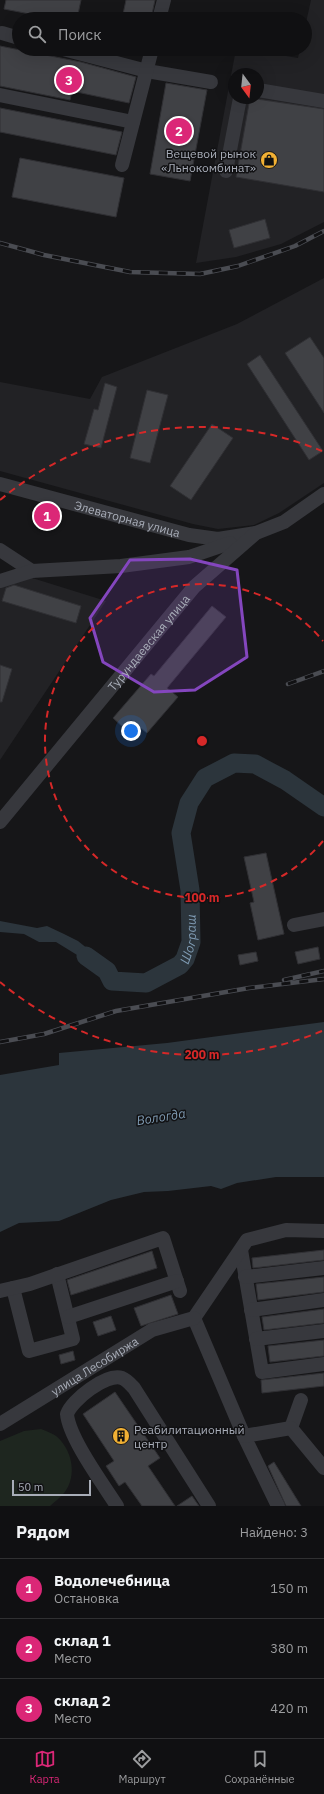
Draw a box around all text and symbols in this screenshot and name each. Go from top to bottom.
search box [12,12,312,56]
icon: search [26,23,48,45]
text: Поиск [58,25,101,44]
pin: 3 [56,65,82,95]
north arrow [228,68,264,104]
pin: 2 [166,116,192,146]
place label: Вещевой рынок «Льнокомбинат» [161,146,256,175]
shop icon: Вещевой рынок «Льнокомбинат» [259,150,279,170]
street label: Элеваторная улица [73,497,183,540]
pin: 1 [34,501,60,531]
street label: Турундаевская улица [104,591,193,694]
your location [121,721,141,741]
centre of rings [195,734,209,748]
text: 100 m [184,890,220,905]
water label: Шограш [175,914,200,966]
text: 200 m [184,1047,220,1062]
water label: Вологда [135,1105,187,1129]
street label: улица Лесобиржа [48,1333,141,1398]
place label: Реабилитационный центр [134,1422,245,1451]
building icon: Реабилитационный центр [111,1426,131,1446]
scale bar [12,1478,91,1497]
text: 50 m [18,1480,43,1494]
text: Рядом [16,1521,70,1543]
text: Найдено: 3 [240,1524,308,1541]
text: Водолечебница [54,1571,170,1590]
text: 1 [25,1580,33,1597]
text: 150 m [270,1580,308,1597]
text: Остановка [54,1590,119,1607]
text: склад 1 [54,1631,111,1650]
text: 2 [25,1640,33,1657]
text: 380 m [270,1640,308,1657]
text: Место [54,1650,92,1667]
text: склад 2 [54,1691,111,1710]
text: 3 [25,1700,33,1717]
text: 420 m [270,1700,308,1717]
text: Место [54,1710,92,1727]
tab: Карта [29,1748,60,1786]
tab: Маршрут [119,1748,166,1786]
tab: Сохранённые [224,1748,295,1786]

